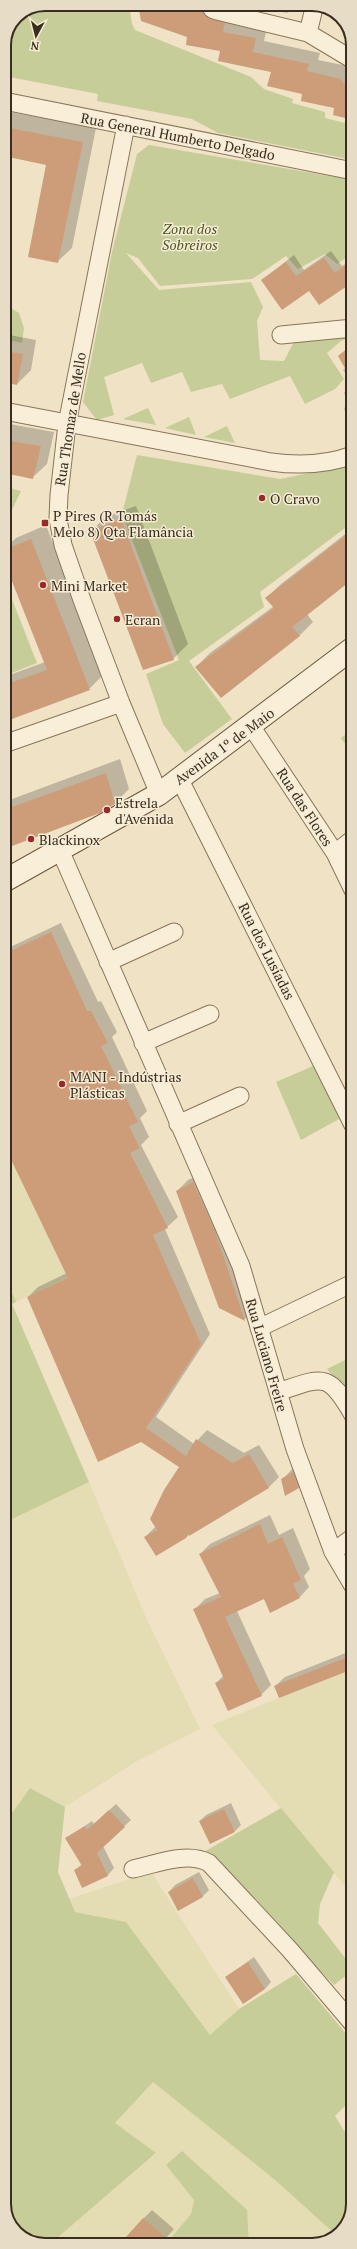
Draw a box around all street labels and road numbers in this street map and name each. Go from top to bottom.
street label: Rua General Humberto Delgado [79,108,277,164]
street label: Rua Thomaz de Mello [50,351,90,487]
street label: Avenida 1º de Maio [170,703,278,789]
street label: Rua das Flores [273,764,337,850]
street label: Rua dos Lusíadas [234,899,300,1003]
street label: Rua Luciano Freire [242,1296,292,1414]

